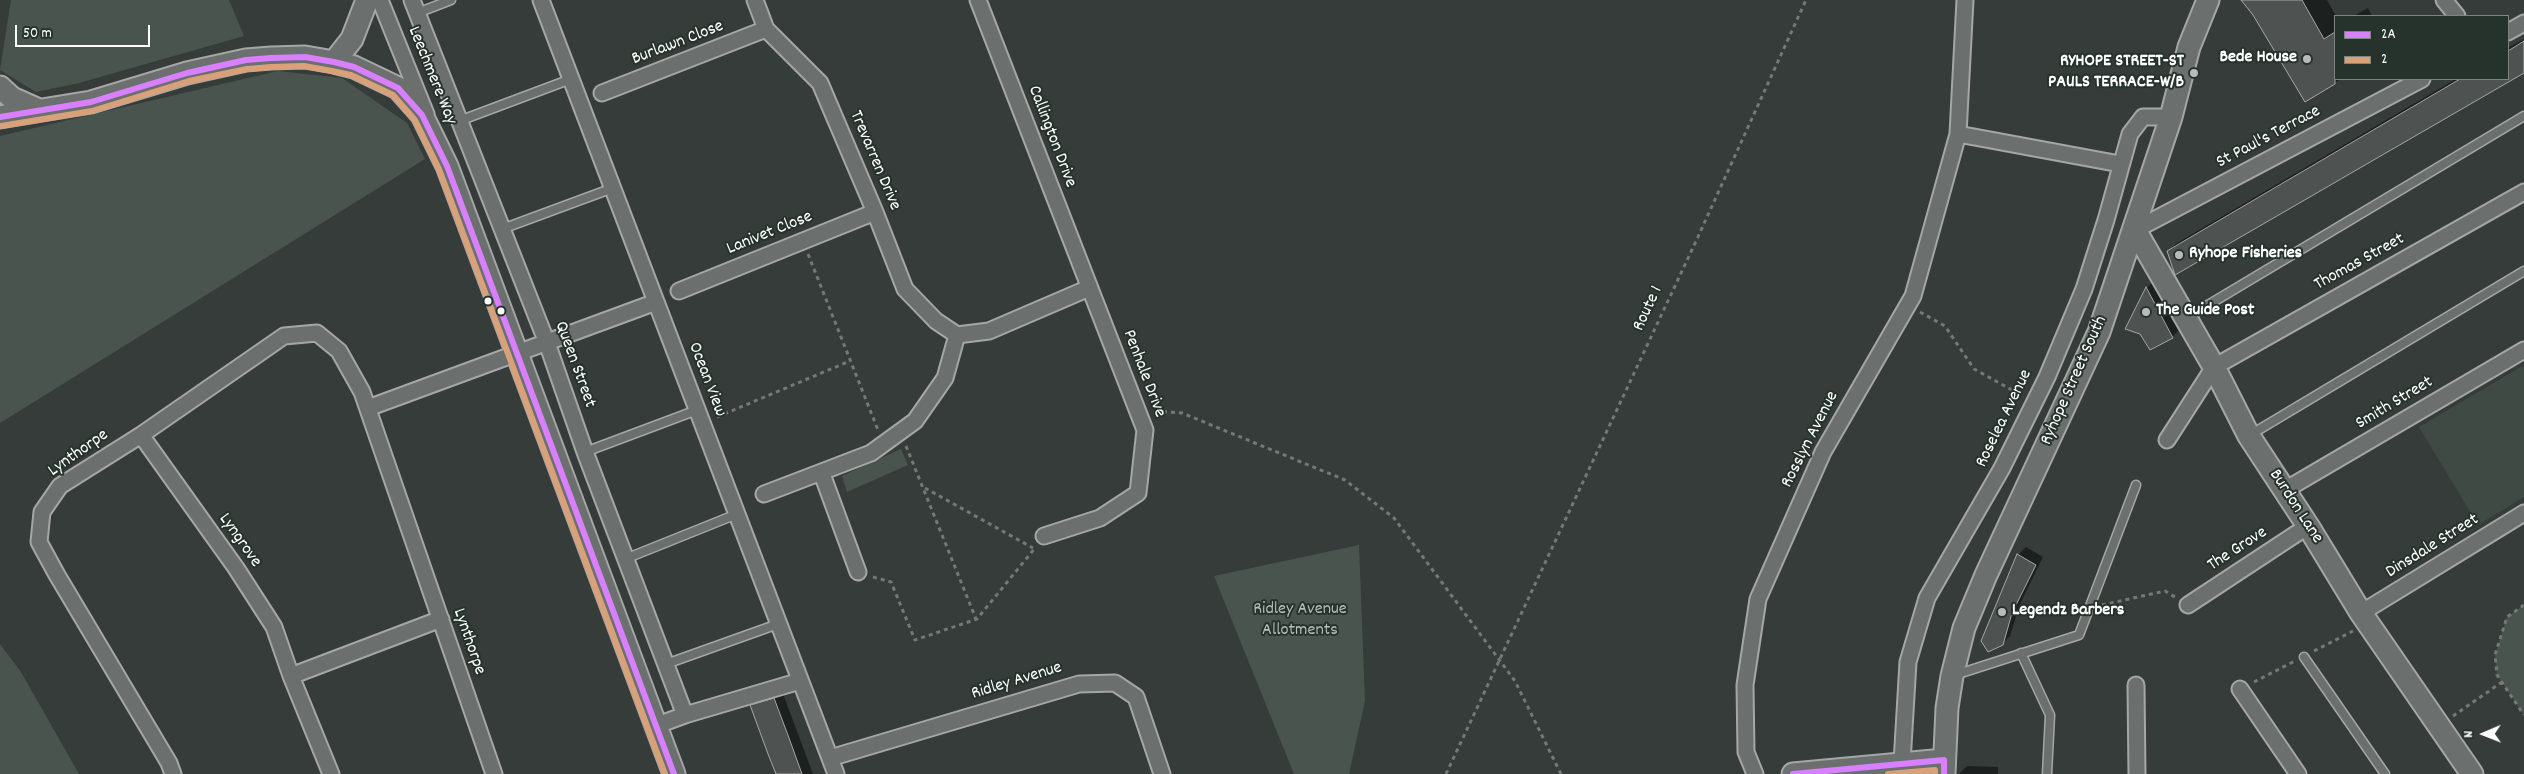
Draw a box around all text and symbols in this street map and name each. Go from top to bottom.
scale bar [18,15,152,47]
legend [2334,15,2509,80]
street label: Burlawn Close [629,17,727,71]
text: 50 m [23,23,52,45]
street label: Leechmere Way [402,24,460,128]
text: 2A [2381,24,2396,46]
place label: Bede House [2220,48,2297,70]
text: 2 [2381,49,2388,71]
place label: RYHOPE STREET-ST PAULS TERRACE-W/B [2048,52,2184,94]
marker: Bede House [2301,53,2313,65]
marker: RYHOPE STREET-ST PAULS TERRACE-W/B [2188,67,2200,79]
street label: Callington Drive [1022,83,1080,191]
street label: St Paul's Terrace [2213,102,2325,174]
street label: Trevarren Drive [843,108,905,214]
street label: Lanivet Close [724,207,816,261]
street label: Thomas Street [2311,229,2409,297]
place label: Ryhope Fisheries [2189,244,2302,266]
marker: Ryhope Fisheries [2173,249,2185,261]
street label: Route 1 [1629,283,1669,335]
unlabelled marker [483,296,493,306]
place label: The Guide Post [2156,301,2255,323]
unlabelled marker [496,306,506,316]
marker: The Guide Post [2140,306,2152,318]
street label: Ryhope Street South [2037,313,2113,449]
street label: Queen Street [548,319,600,411]
street label: Penhale Drive [1116,327,1170,421]
street label: Ocean View [682,340,730,420]
street label: Roselea Avenue [1972,366,2038,472]
street label: Smith Street [2352,373,2438,435]
street label: Rosslyn Avenue [1777,388,1845,492]
street label: Lynthorpe [45,425,113,483]
street label: Burdon Lane [2263,466,2327,548]
street label: Lyngrove [213,510,265,572]
street label: Dinsdale Street [2383,510,2483,584]
street label: The Grove [2204,523,2272,577]
park label: Ridley Avenue Allotments [1253,600,1347,642]
place label: Legendz Barbers [2012,601,2124,623]
street label: Lynthorpe [447,606,489,678]
marker: Legendz Barbers [1996,606,2008,618]
street label: Ridley Avenue [969,658,1065,706]
north arrow [2459,709,2509,759]
text: N [2459,731,2479,738]

